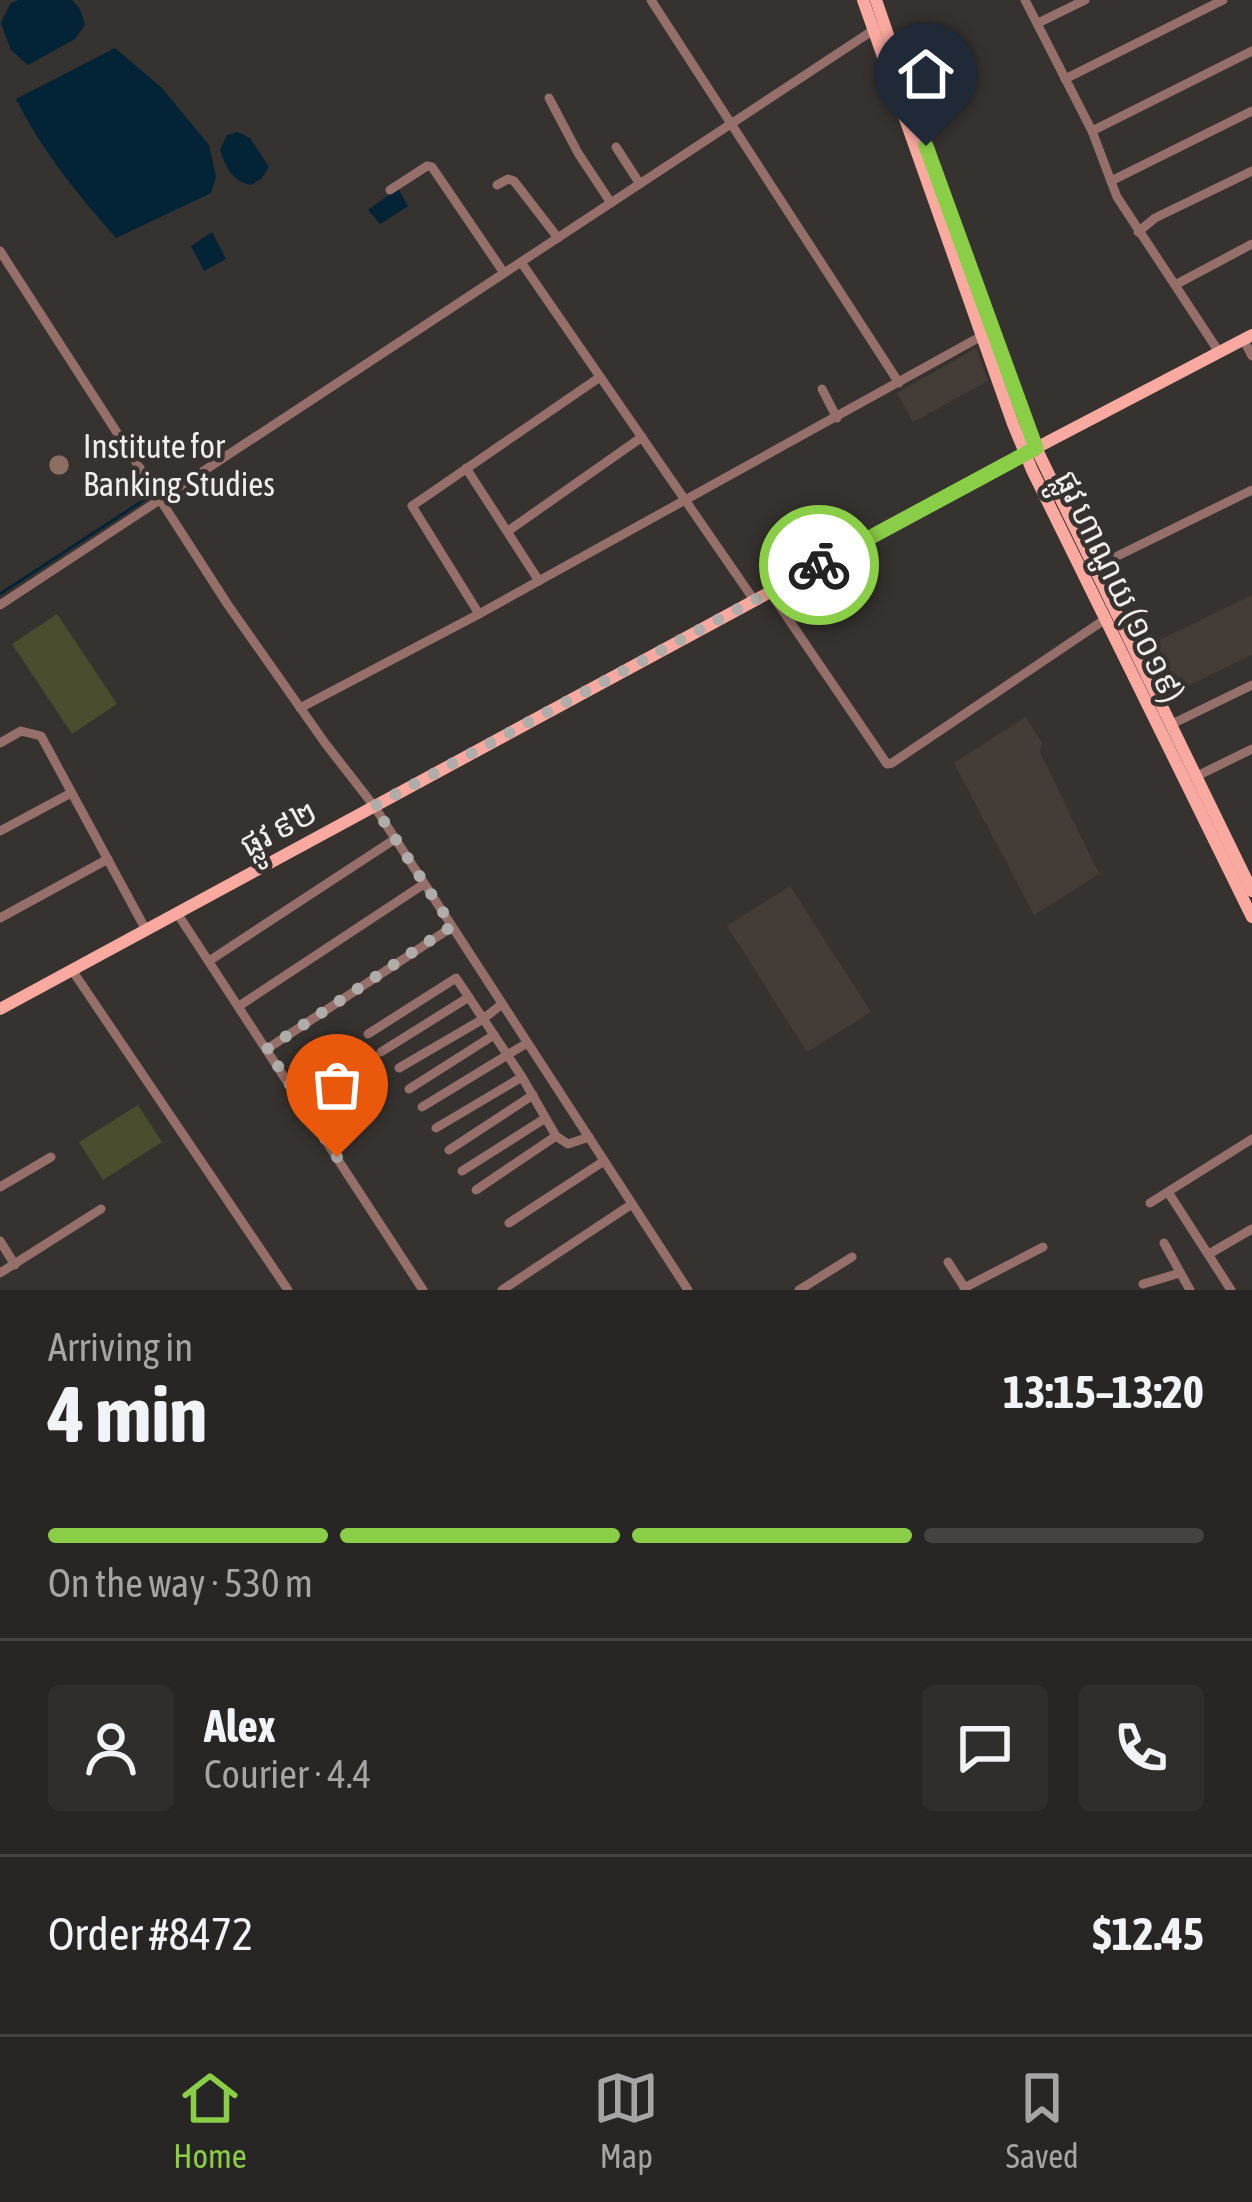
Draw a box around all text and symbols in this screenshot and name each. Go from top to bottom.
pin [875,23,977,146]
icon: home [893,41,959,107]
place label: Institute for Banking Studies [83,427,275,503]
marker: Institute for Banking Studies [46,452,72,478]
street label: ផ្លូវ ហាណូយ (១០១៩) [1038,464,1193,713]
courier [759,505,879,625]
icon: bike [786,532,852,598]
street label: ផ្លូវ ៩២ [233,792,328,874]
pin [286,1034,388,1157]
icon: bag [304,1052,370,1118]
text: Arriving in [48,1325,193,1369]
text: 13:15–13:20 [1003,1366,1204,1418]
text: 4 min [48,1369,207,1459]
text: On the way · 530 m [48,1561,313,1605]
button: person [48,1685,174,1811]
button: chat [922,1685,1048,1811]
button: phone [1078,1685,1204,1811]
text: Alex [204,1700,276,1752]
text: Courier · 4.4 [204,1752,371,1796]
text: Order #8472 [48,1908,253,1960]
text: $12.45 [1092,1908,1204,1960]
tab: Home [173,2065,247,2175]
tab: Map [593,2065,659,2175]
tab: Saved [1006,2065,1079,2175]

